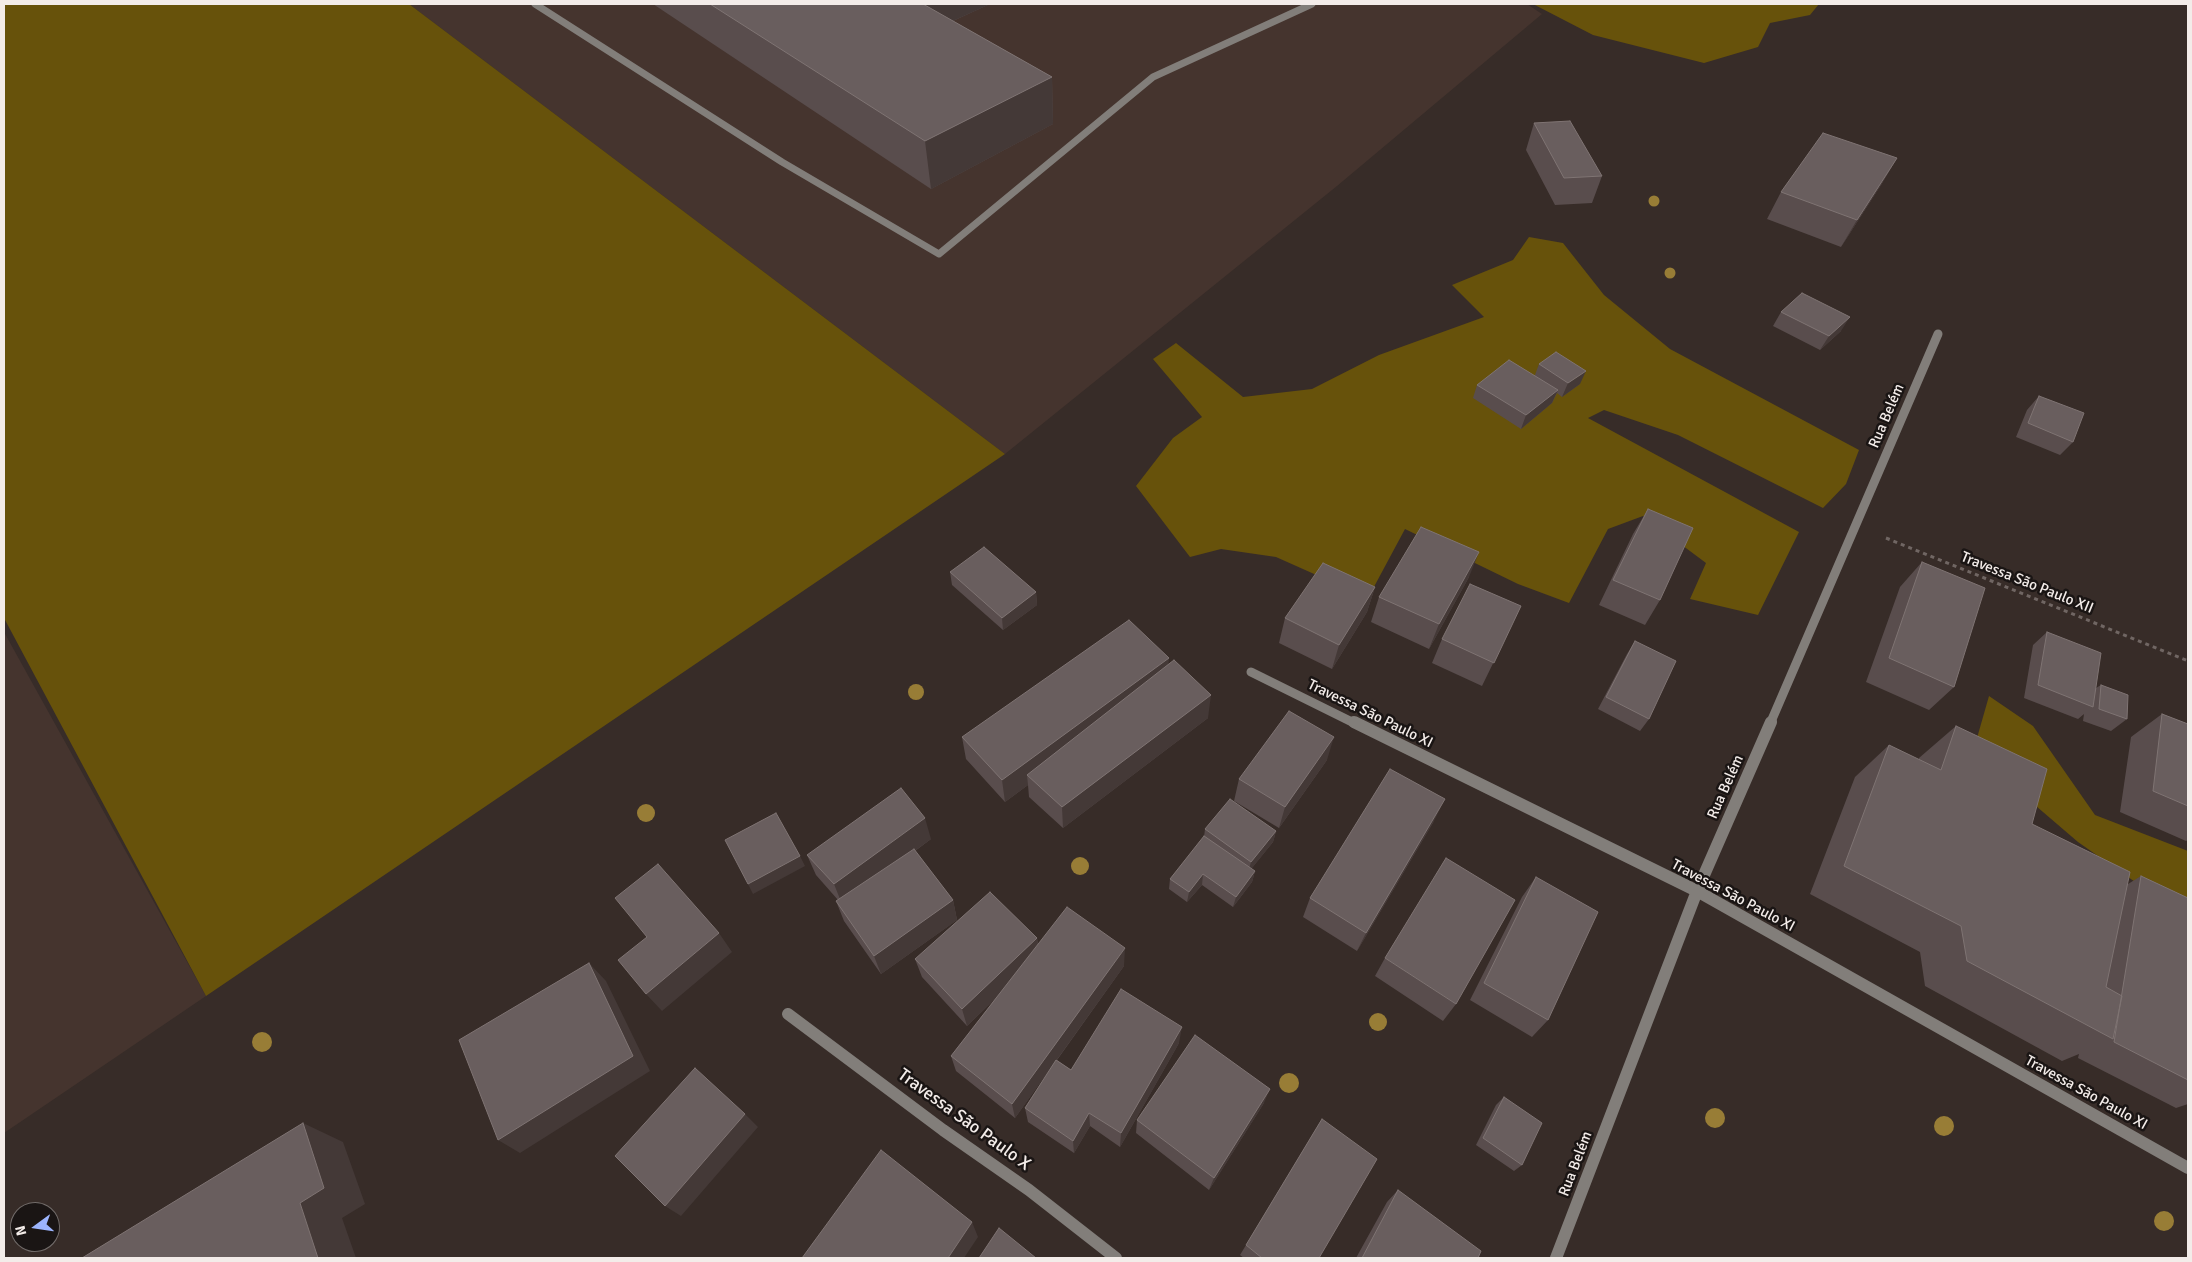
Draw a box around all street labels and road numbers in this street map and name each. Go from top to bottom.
street label: Rua Belém [1865,381,1909,451]
street label: Travessa São Paulo XII [1958,548,2096,618]
street label: Travessa São Paulo XI [1304,676,1436,752]
street label: Rua Belém [1704,752,1748,822]
street label: Travessa São Paulo XI [1668,856,1798,936]
street label: Travessa São Paulo XI [2022,1052,2150,1134]
street label: Travessa São Paulo X [893,1064,1035,1176]
street label: Rua Belém [1555,1129,1597,1199]

